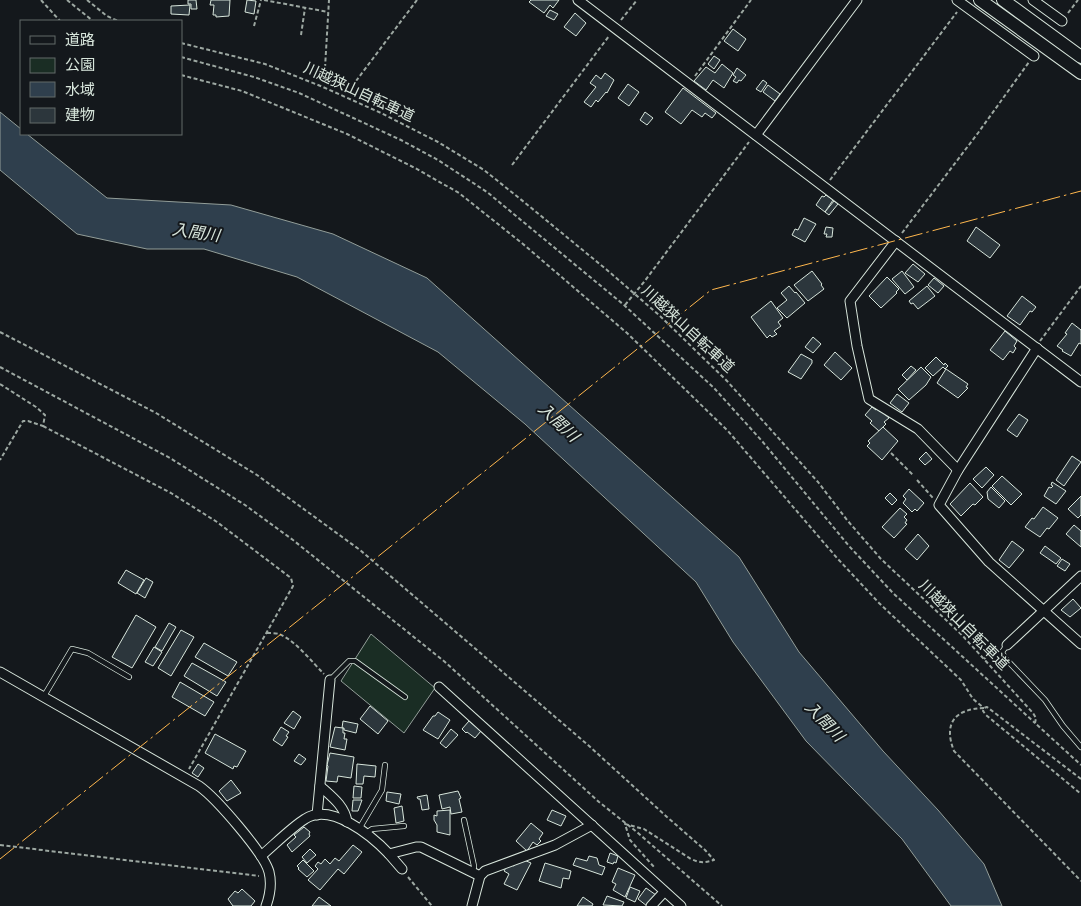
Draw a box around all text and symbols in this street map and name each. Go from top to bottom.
legend [20,20,182,135]
text: 道路 [65,31,95,48]
text: 公園 [65,56,95,73]
street label: 川越狭山自転車道 [301,58,417,125]
text: 水域 [65,81,95,98]
text: 建物 [65,106,95,123]
water label: 入間川 [171,220,223,246]
street label: 川越狭山自転車道 [639,281,738,376]
water label: 入間川 [535,399,584,447]
street label: 川越狭山自転車道 [916,576,1013,673]
water label: 入間川 [801,697,850,747]

